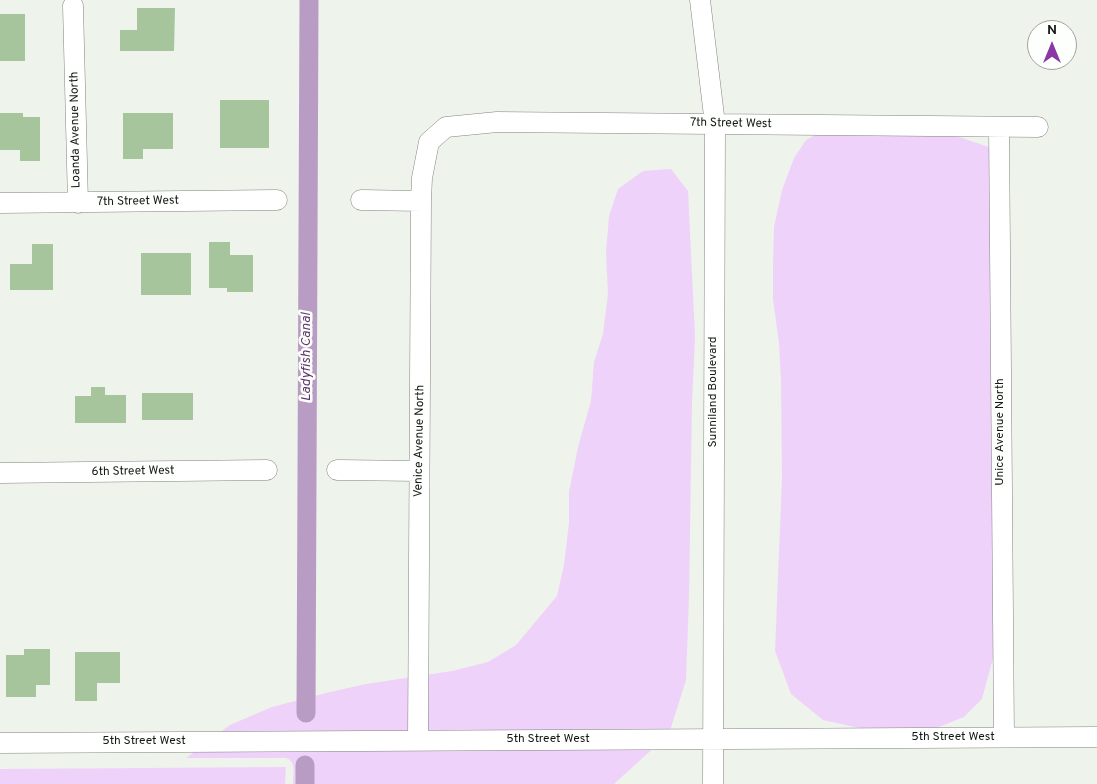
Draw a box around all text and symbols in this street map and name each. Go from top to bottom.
north arrow [1027,20,1077,70]
text: N [1047,22,1057,39]
street label: Loanda Avenue North [68,71,84,189]
street label: 7th Street West [690,116,772,132]
street label: 7th Street West [97,194,179,210]
water label: Ladyfish Canal [299,313,315,401]
street label: Sunniland Boulevard [707,336,721,448]
street label: Unice Avenue North [994,378,1008,486]
street label: Venice Avenue North [412,385,428,497]
street label: 6th Street West [91,464,175,480]
street label: 5th Street West [911,731,995,745]
street label: 5th Street West [506,733,590,747]
street label: 5th Street West [102,735,186,749]

